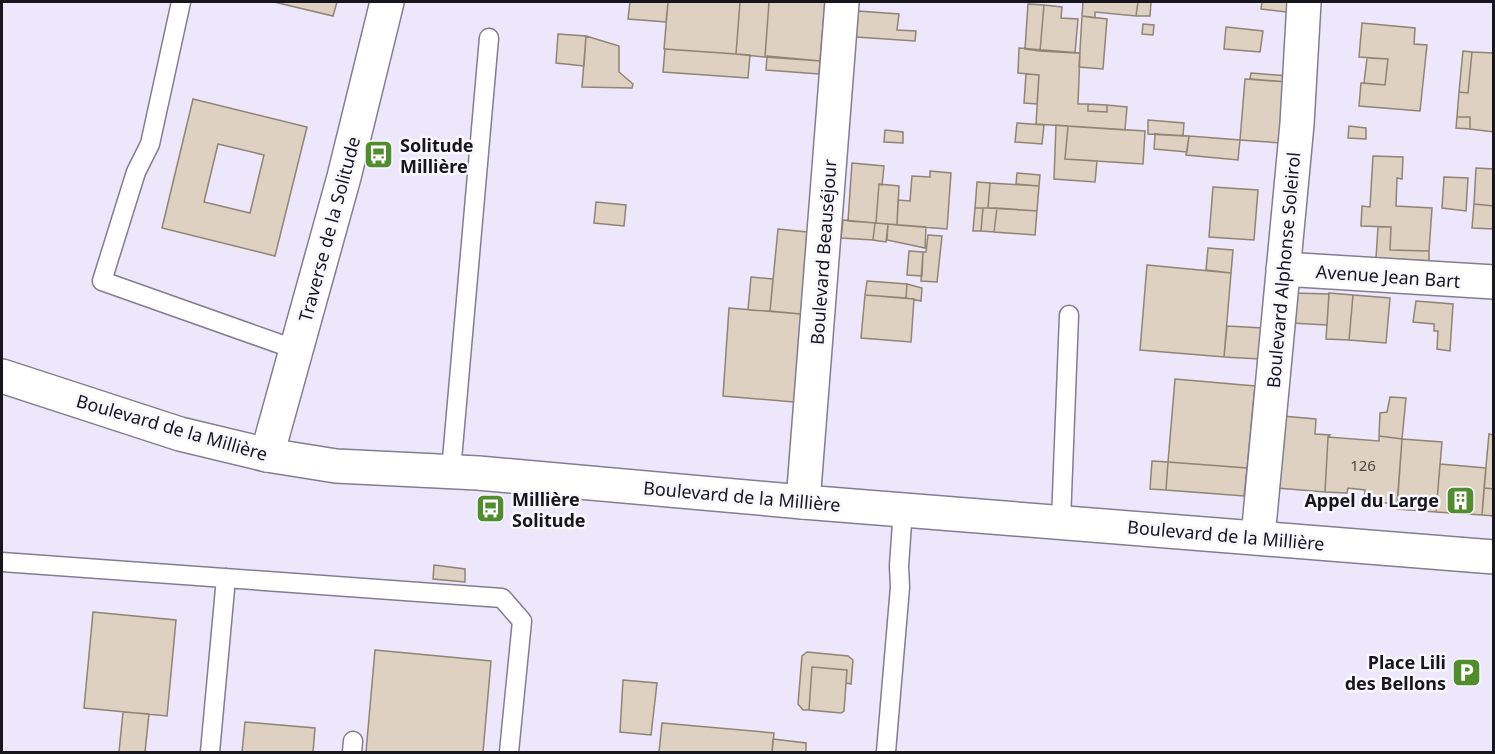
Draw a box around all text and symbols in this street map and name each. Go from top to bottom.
place label: Solitude Millière [400,133,474,178]
street label: Traverse de la Solitude [293,134,365,324]
bus stop icon: Solitude Millière [363,139,395,171]
street label: Boulevard Alphonse Soleirol [1261,151,1305,389]
street label: Boulevard Beauséjour [805,158,842,346]
street label: Avenue Jean Bart [1315,259,1461,293]
street label: Boulevard de la Millière [74,388,270,466]
house number: 126 [1350,455,1376,475]
street label: Boulevard de la Millière [642,475,842,517]
building icon: Appel du Large [1444,484,1476,516]
place label: Millière Solitude [512,487,586,532]
place label: Appel du Large [1304,488,1439,512]
bus stop icon: Millière Solitude [475,493,507,525]
street label: Boulevard de la Millière [1126,514,1326,556]
place label: Place Lili des Bellons [1345,650,1446,695]
parking icon: Place Lili des Bellons [1451,656,1483,688]

